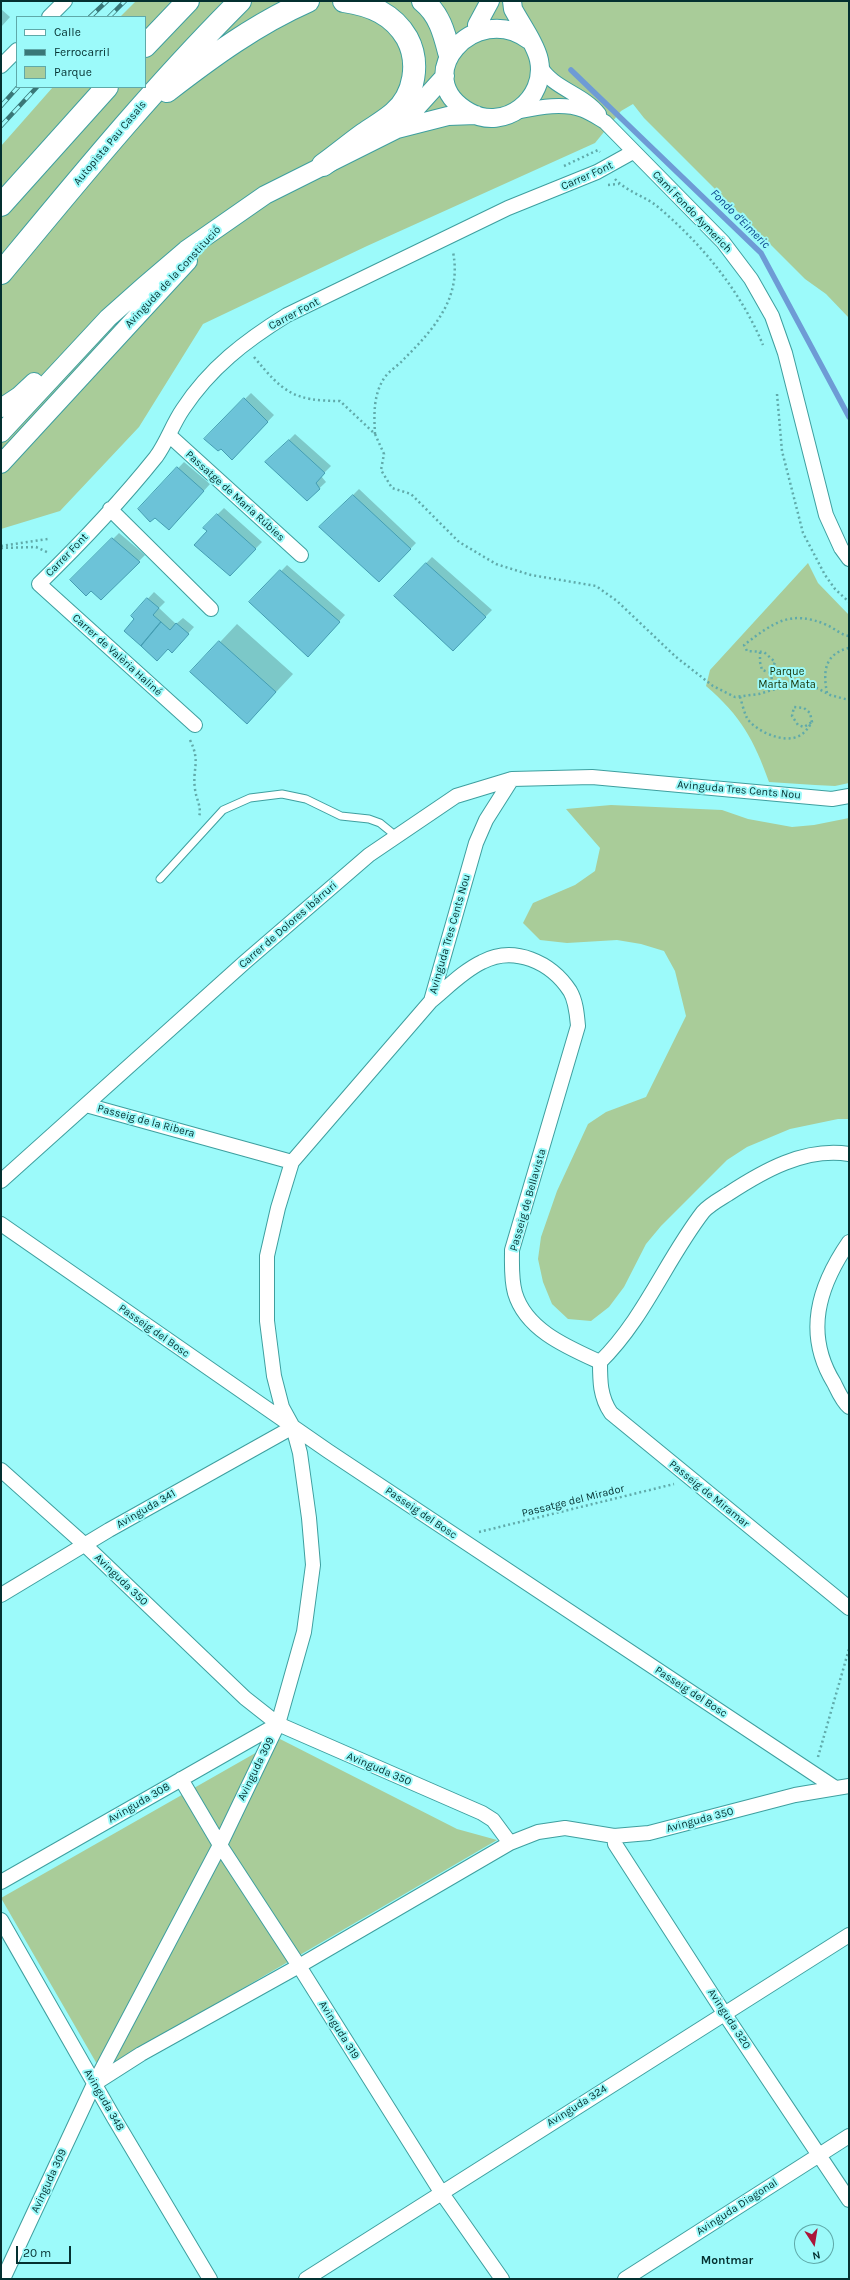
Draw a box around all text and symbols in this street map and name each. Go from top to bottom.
legend [16,16,146,88]
text: Calle [54,25,81,39]
text: Ferrocarril [54,45,110,59]
text: Parque [54,65,92,79]
street label: Autopista Pau Casals [71,98,149,188]
street label: Carrer Font [559,159,615,193]
street label: Camí Fondo Aymerich [649,168,735,256]
water label: Fondo d'Eimeric [707,186,773,252]
street label: Avinguda de la Constitució [122,223,224,331]
street label: Carrer Font [267,295,321,333]
street label: Passatge de Maria Rúbies [183,448,287,544]
street label: Carrer Font [43,531,91,579]
street label: Carrer de Valèria Haliné [69,611,165,699]
park label: Parque Marta Mata [758,665,816,691]
street label: Avinguda Tres Cents Nou [677,778,801,802]
street label: Avinguda Tres Cents Nou [427,873,473,995]
street label: Carrer de Dolores Ibárruri [236,879,340,971]
street label: Passeig de la Ribera [96,1102,196,1140]
street label: Passeig de Bellavista [507,1147,549,1253]
street label: Passeig del Bosc [116,1302,192,1360]
street label: Passeig de Miramar [666,1458,752,1530]
street label: Passatge del Mirador [520,1482,626,1520]
street label: Passeig del Bosc [383,1484,459,1542]
street label: Avinguda 341 [114,1487,178,1531]
street label: Avinguda 350 [92,1551,150,1609]
street label: Passeig del Bosc [652,1664,730,1720]
street label: Avinguda 309 [235,1735,277,1803]
street label: Avinguda 350 [345,1749,413,1789]
street label: Avinguda 308 [106,1780,172,1826]
street label: Avinguda 350 [665,1805,735,1835]
street label: Avinguda 320 [705,1986,753,2052]
street label: Avinguda 319 [316,1998,362,2062]
street label: Avinguda 348 [81,2067,127,2133]
street label: Avinguda 324 [544,2082,610,2130]
street label: Avinguda 309 [28,2147,70,2215]
street label: Avinguda Diagonal [694,2176,780,2238]
north arrow [794,2224,834,2264]
scale bar [18,2238,73,2264]
text: 20 m [23,2246,51,2260]
text: N [811,2248,822,2262]
district label: Montmar [701,2254,753,2268]

